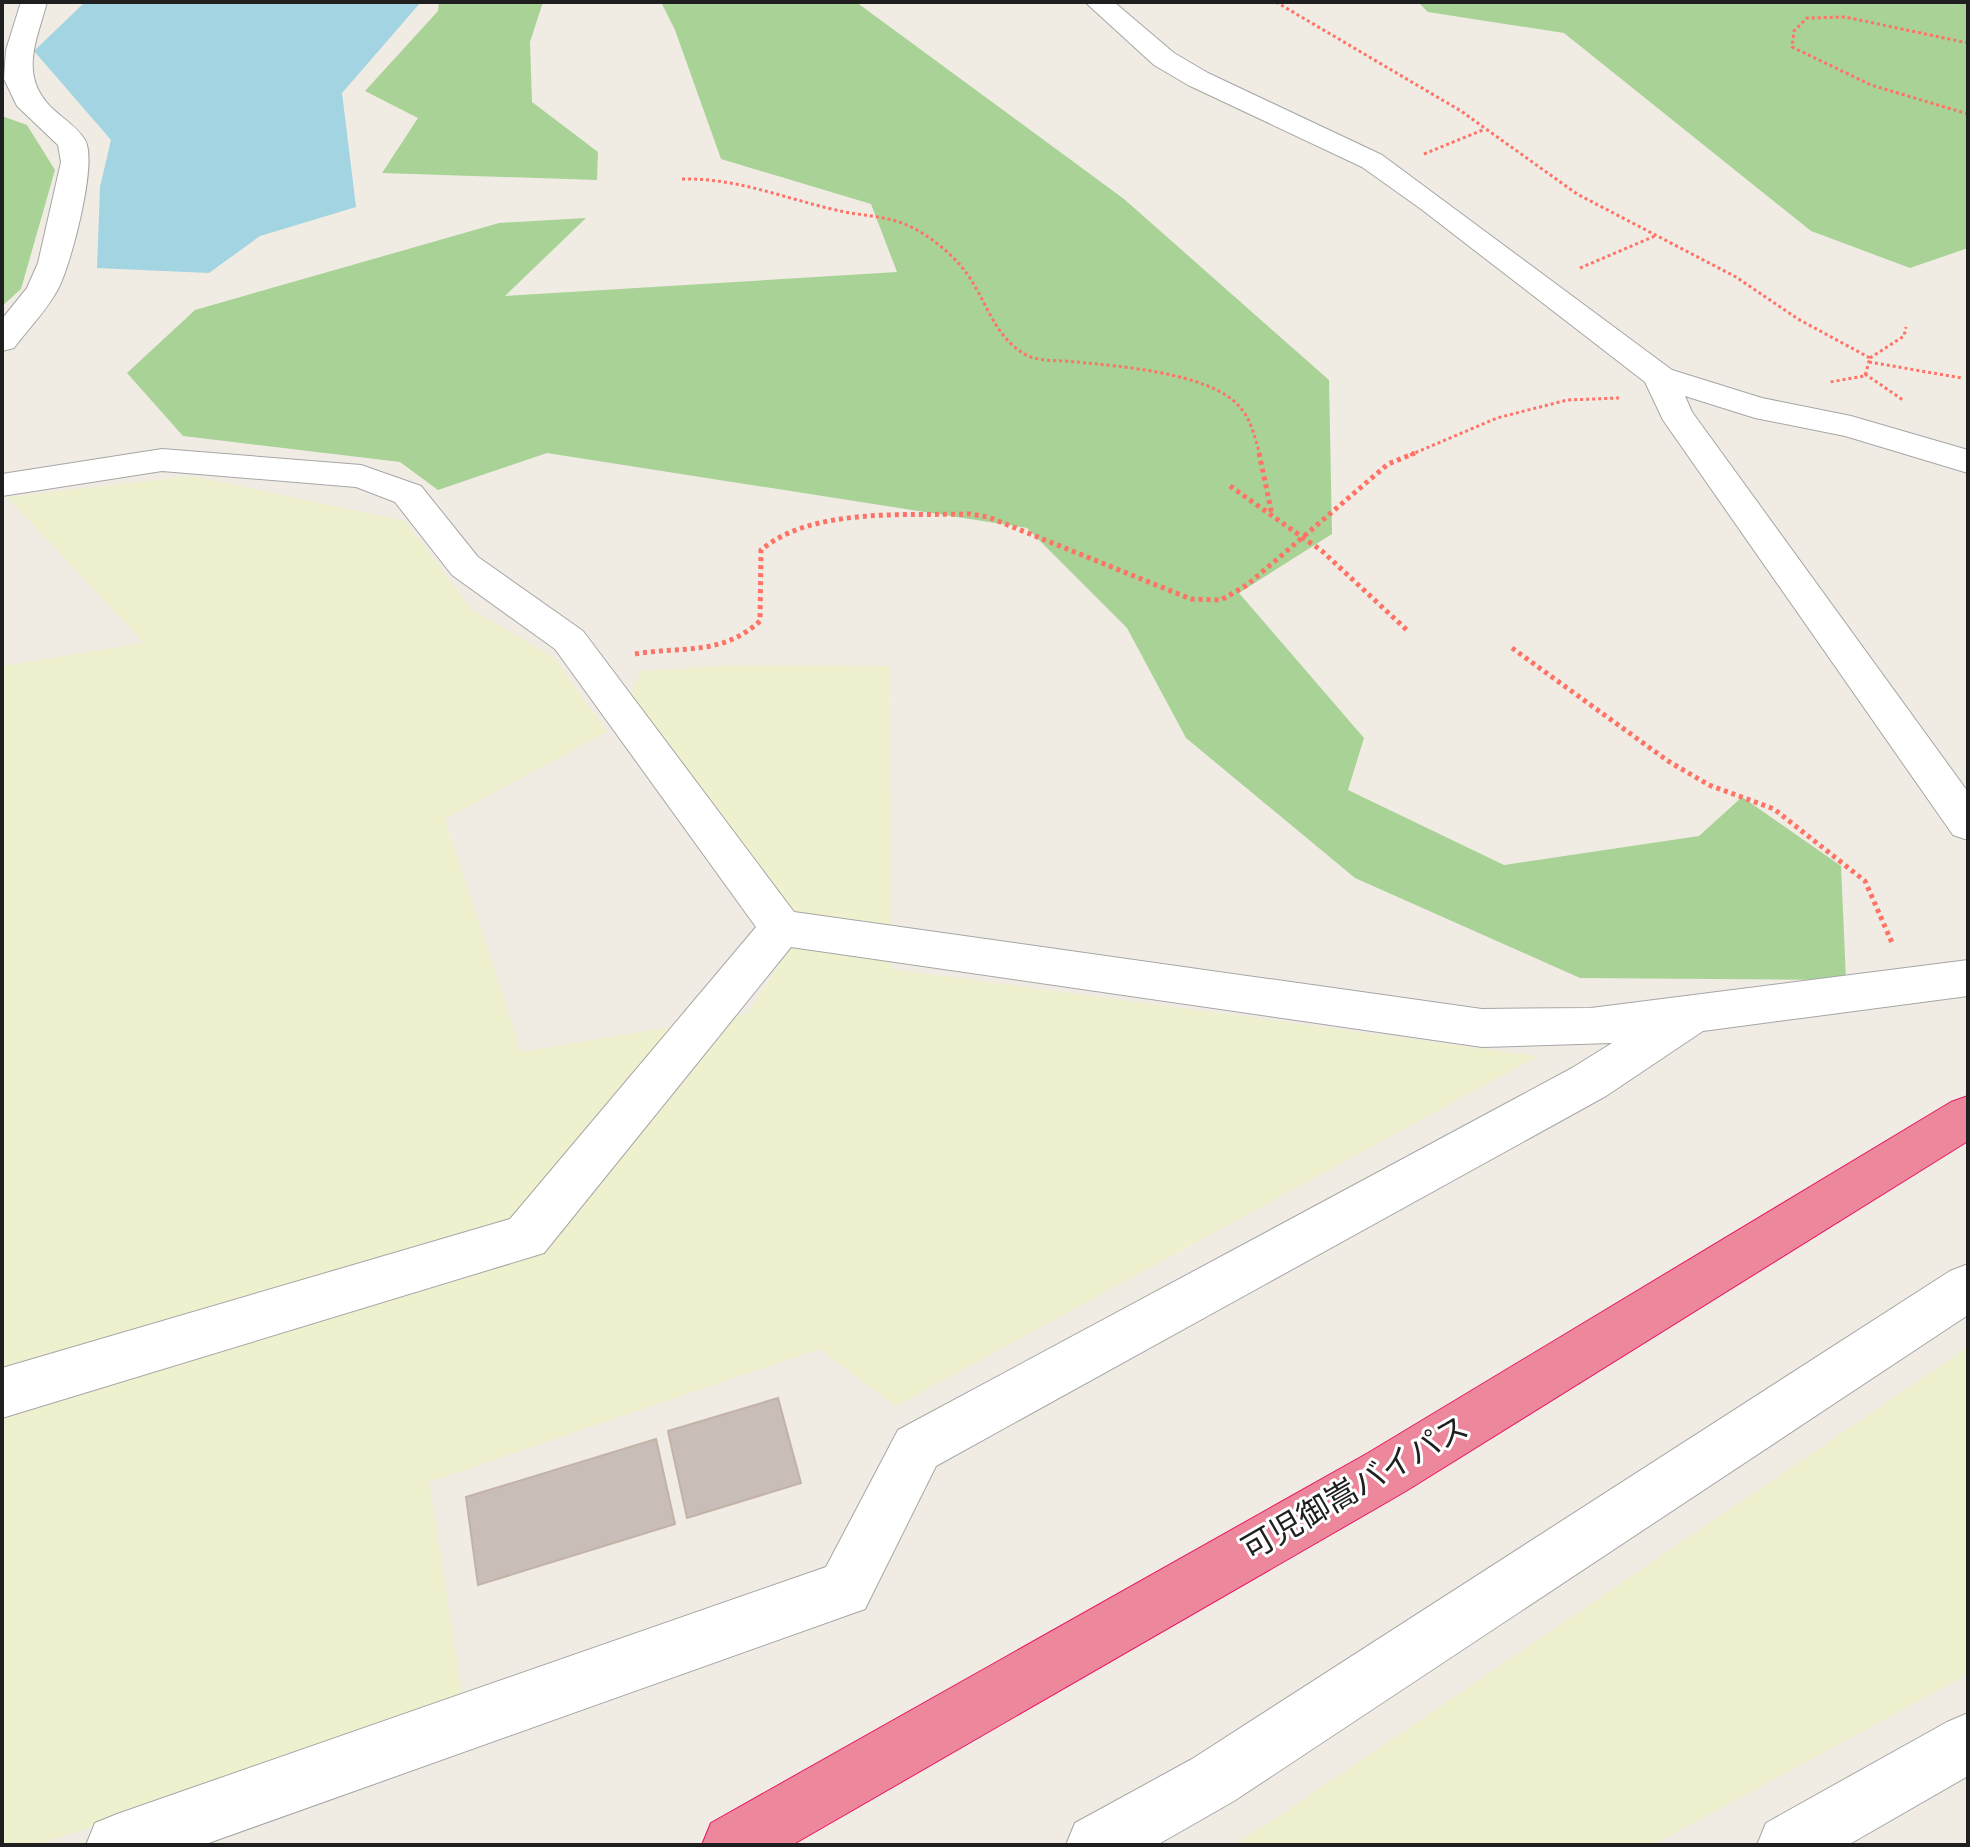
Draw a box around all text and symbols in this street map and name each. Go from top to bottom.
street label: 可児御嵩バイパス [1235,1408,1475,1568]

